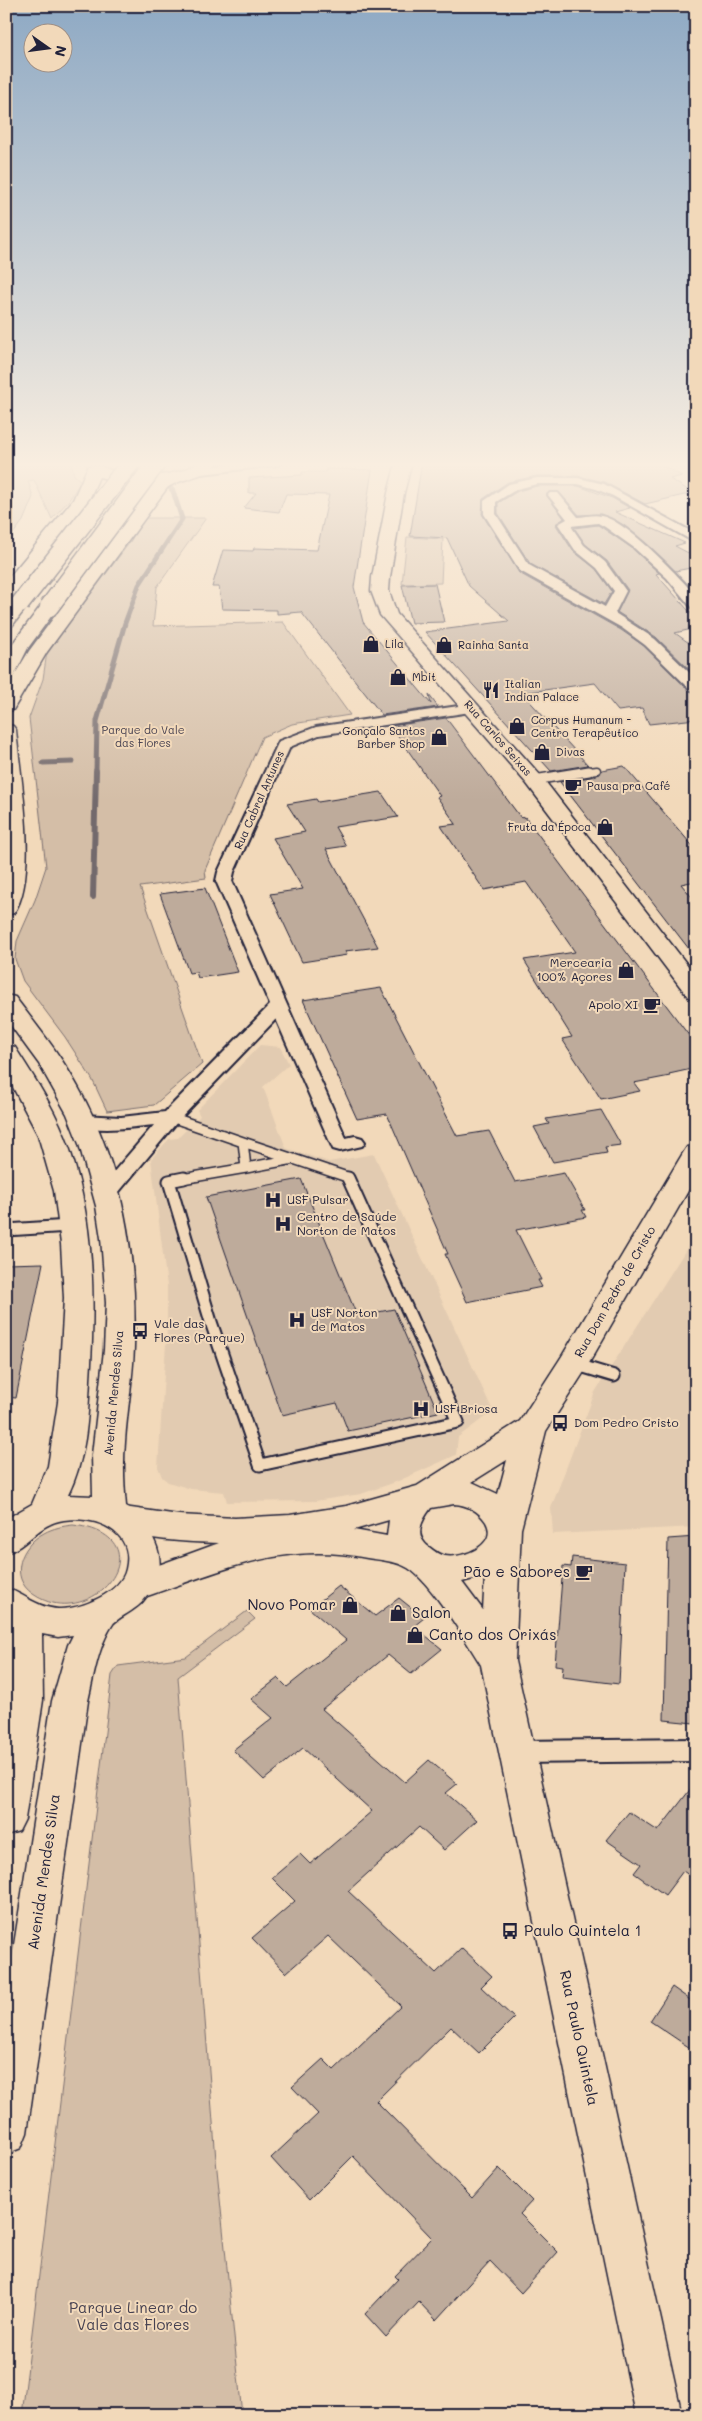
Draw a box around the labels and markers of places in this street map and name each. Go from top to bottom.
shop icon: Lila [361,634,381,654]
shop icon: Rainha Santa [434,635,454,655]
place label: Lila [385,636,404,651]
place label: Rainha Santa [458,637,529,652]
shop icon: Mbit [388,667,408,687]
place label: Mbit [412,669,436,684]
place label: Italian Indian Palace [505,676,579,704]
restaurant icon: Italian Indian Palace [481,680,501,700]
place label: Corpus Humanum - Centro Terapêutico [531,712,639,740]
shop icon: Corpus Humanum - Centro Terapêutico [507,716,527,736]
place label: Gonçalo Santos Barber Shop [342,723,425,751]
shop icon: Gonçalo Santos Barber Shop [429,727,449,747]
shop icon: Divas [532,742,552,762]
place label: Divas [556,744,585,759]
cafe icon: Pausa pra Café [563,776,583,796]
place label: Pausa pra Café [587,778,671,793]
shop icon: Fruta da Época [595,817,615,837]
place label: Fruta da Época [508,819,591,834]
place label: Mercearia 100% Açores [536,954,612,984]
shop icon: Mercearia 100% Açores [616,960,636,980]
cafe icon: Apolo XI [642,995,662,1015]
place label: Apolo XI [588,996,638,1012]
hospital icon: USF Pulsar [263,1190,283,1210]
place label: USF Pulsar [287,1191,349,1207]
place label: Centro de Saúde Norton de Matos [297,1208,397,1238]
hospital icon: Centro de Saúde Norton de Matos [273,1214,293,1234]
place label: USF Norton de Matos [311,1304,377,1334]
hospital icon: USF Norton de Matos [287,1310,307,1330]
place label: Vale das Flores (Parque) [154,1315,245,1345]
bus stop icon: Vale das Flores (Parque) [130,1321,150,1341]
hospital icon: USF Briosa [411,1399,431,1419]
place label: USF Briosa [435,1400,498,1416]
bus stop icon: Dom Pedro Cristo [550,1413,570,1433]
place label: Dom Pedro Cristo [574,1414,679,1430]
place label: Pão e Sabores [463,1561,570,1581]
cafe icon: Pão e Sabores [574,1562,594,1582]
place label: Novo Pomar [248,1594,336,1614]
shop icon: Novo Pomar [340,1595,360,1615]
place label: Salon [412,1602,451,1622]
shop icon: Salon [388,1603,408,1623]
place label: Canto dos Orixás [429,1624,556,1644]
shop icon: Canto dos Orixás [405,1625,425,1645]
place label: Paulo Quintela 1 [524,1920,642,1940]
bus stop icon: Paulo Quintela 1 [500,1921,520,1941]

